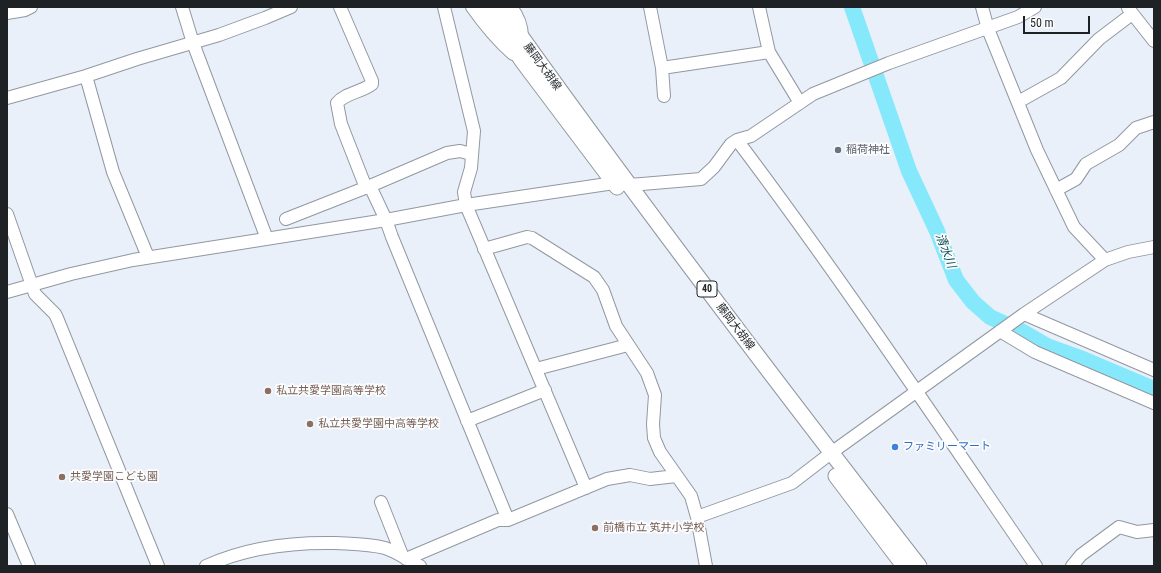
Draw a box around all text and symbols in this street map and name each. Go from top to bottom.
scale bar [1025,8,1092,34]
text: 50 m [1030,16,1054,30]
street label: 藤岡大胡線 [520,41,564,93]
place label: 稲荷神社 [846,143,890,157]
marker: 稲荷神社 [833,145,843,155]
water label: 清水川 [932,232,958,270]
road number: 40 [697,281,717,297]
street label: 藤岡大胡線 [713,301,757,353]
place label: 私立共愛学園高等学校 [276,384,386,398]
marker: 私立共愛学園高等学校 [263,386,273,396]
place label: 私立共愛学園中高等学校 [318,417,439,431]
marker: 私立共愛学園中高等学校 [305,419,315,429]
place label: ファミリーマート [903,440,991,454]
marker: ファミリーマート [890,442,900,452]
place label: 共愛学園こども園 [70,470,158,484]
marker: 共愛学園こども園 [57,472,67,482]
place label: 前橋市立 笂井小学校 [603,521,705,535]
marker: 前橋市立 笂井小学校 [590,523,600,533]

